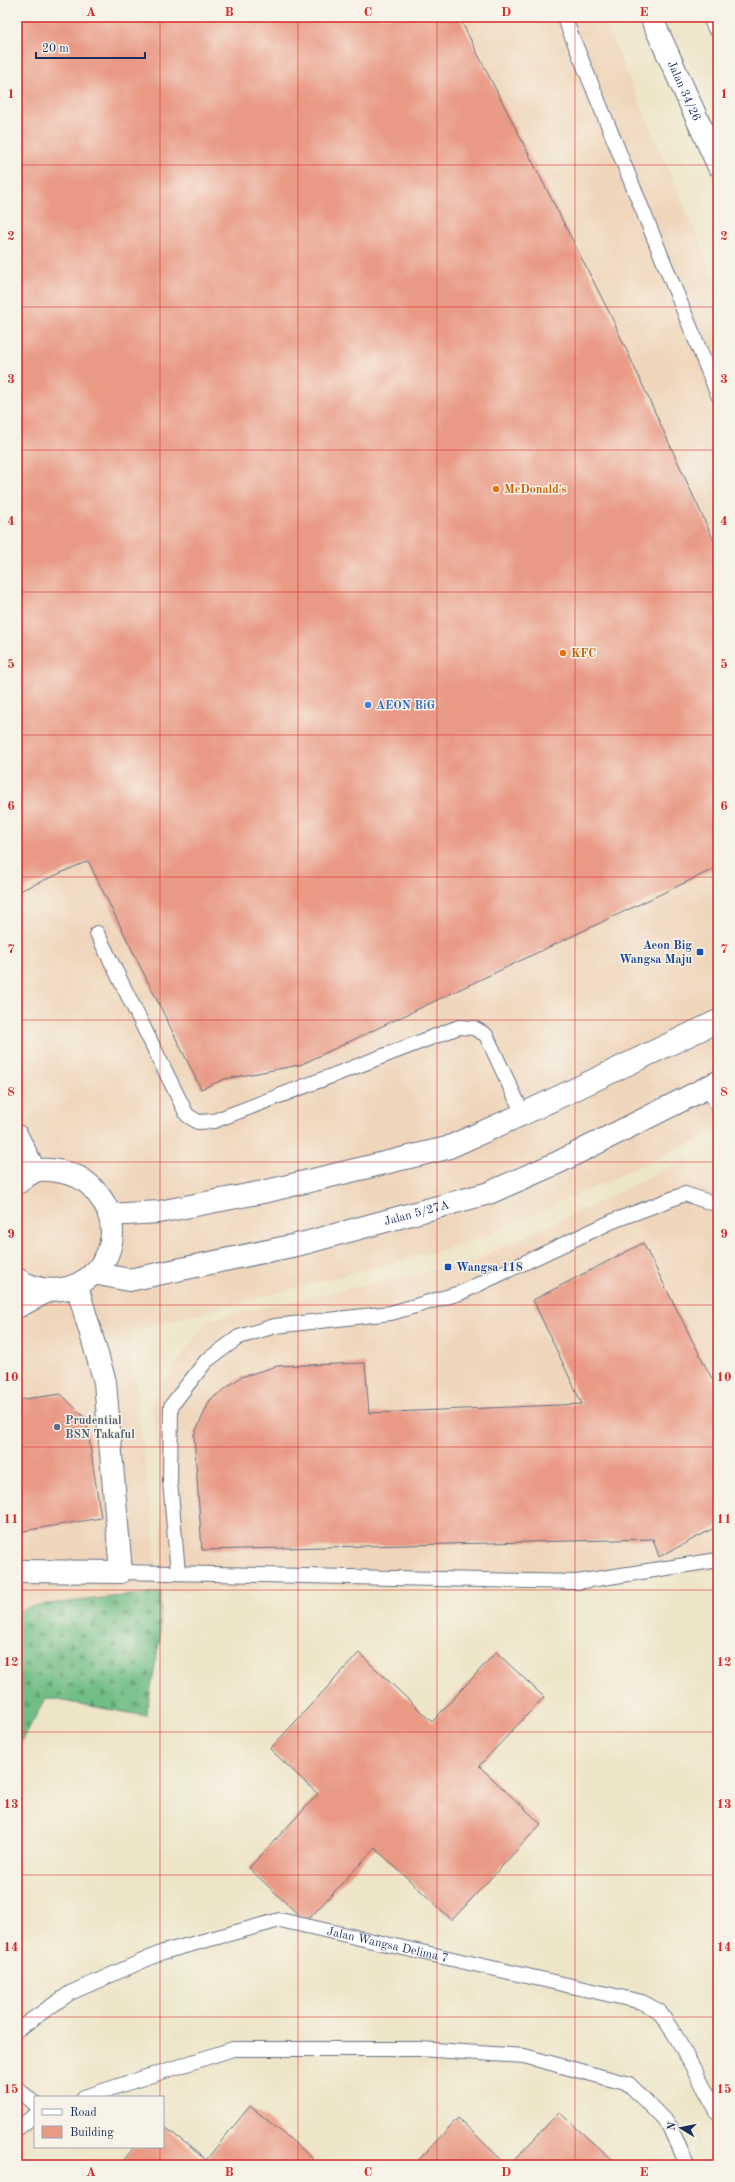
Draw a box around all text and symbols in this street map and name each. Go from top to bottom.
text: A [86,6,96,19]
text: B [224,6,234,19]
text: C [364,6,372,19]
text: D [501,6,511,19]
text: E [640,6,649,19]
scale bar [36,34,145,60]
text: 20 m [42,43,69,55]
street label: Jalan 34/26 [665,59,702,123]
text: 1 [7,88,15,101]
text: 1 [720,88,728,101]
text: 2 [7,230,15,243]
text: 2 [720,230,728,243]
text: 3 [7,373,15,386]
text: 3 [720,373,728,386]
marker: McDonald's [491,484,501,494]
place label: McDonald's [504,484,567,496]
text: 4 [7,515,15,528]
text: 4 [720,515,728,528]
marker: KFC [558,648,568,658]
place label: KFC [571,648,596,660]
text: 5 [7,658,15,671]
text: 5 [720,658,728,671]
marker: AEON BiG [363,700,373,710]
place label: AEON BiG [376,700,435,712]
text: 6 [7,800,15,813]
text: 6 [720,800,728,813]
place label: Aeon Big Wangsa Maju [619,940,692,966]
text: 7 [7,943,15,956]
text: 7 [720,943,728,956]
marker: Aeon Big Wangsa Maju [695,947,705,957]
text: 8 [7,1086,15,1099]
text: 8 [720,1086,728,1099]
street label: Jalan 5/27A [383,1199,451,1228]
text: 9 [7,1228,15,1241]
text: 9 [720,1228,728,1241]
marker: Wangsa 118 [443,1262,453,1272]
place label: Wangsa 118 [456,1262,523,1274]
text: 10 [3,1371,19,1384]
text: 10 [716,1371,732,1384]
place label: Prudential BSN Takaful [65,1415,135,1441]
marker: Prudential BSN Takaful [52,1422,62,1432]
text: 11 [3,1513,19,1526]
text: 11 [716,1513,732,1526]
text: 12 [3,1656,19,1669]
text: 12 [716,1656,732,1669]
text: 13 [3,1798,19,1811]
text: 13 [716,1798,732,1811]
street label: Jalan Wangsa Delima 7 [326,1926,449,1965]
text: 14 [3,1941,19,1954]
text: 14 [716,1941,732,1954]
text: 15 [3,2083,19,2096]
text: 15 [716,2083,732,2096]
legend [34,2096,164,2148]
text: Road [70,2107,97,2119]
north arrow [661,2108,701,2148]
text: N [666,2121,679,2132]
text: Building [70,2127,114,2139]
text: A [86,2166,96,2179]
text: B [224,2166,234,2179]
text: C [364,2166,372,2179]
text: D [501,2166,511,2179]
text: E [640,2166,649,2179]

